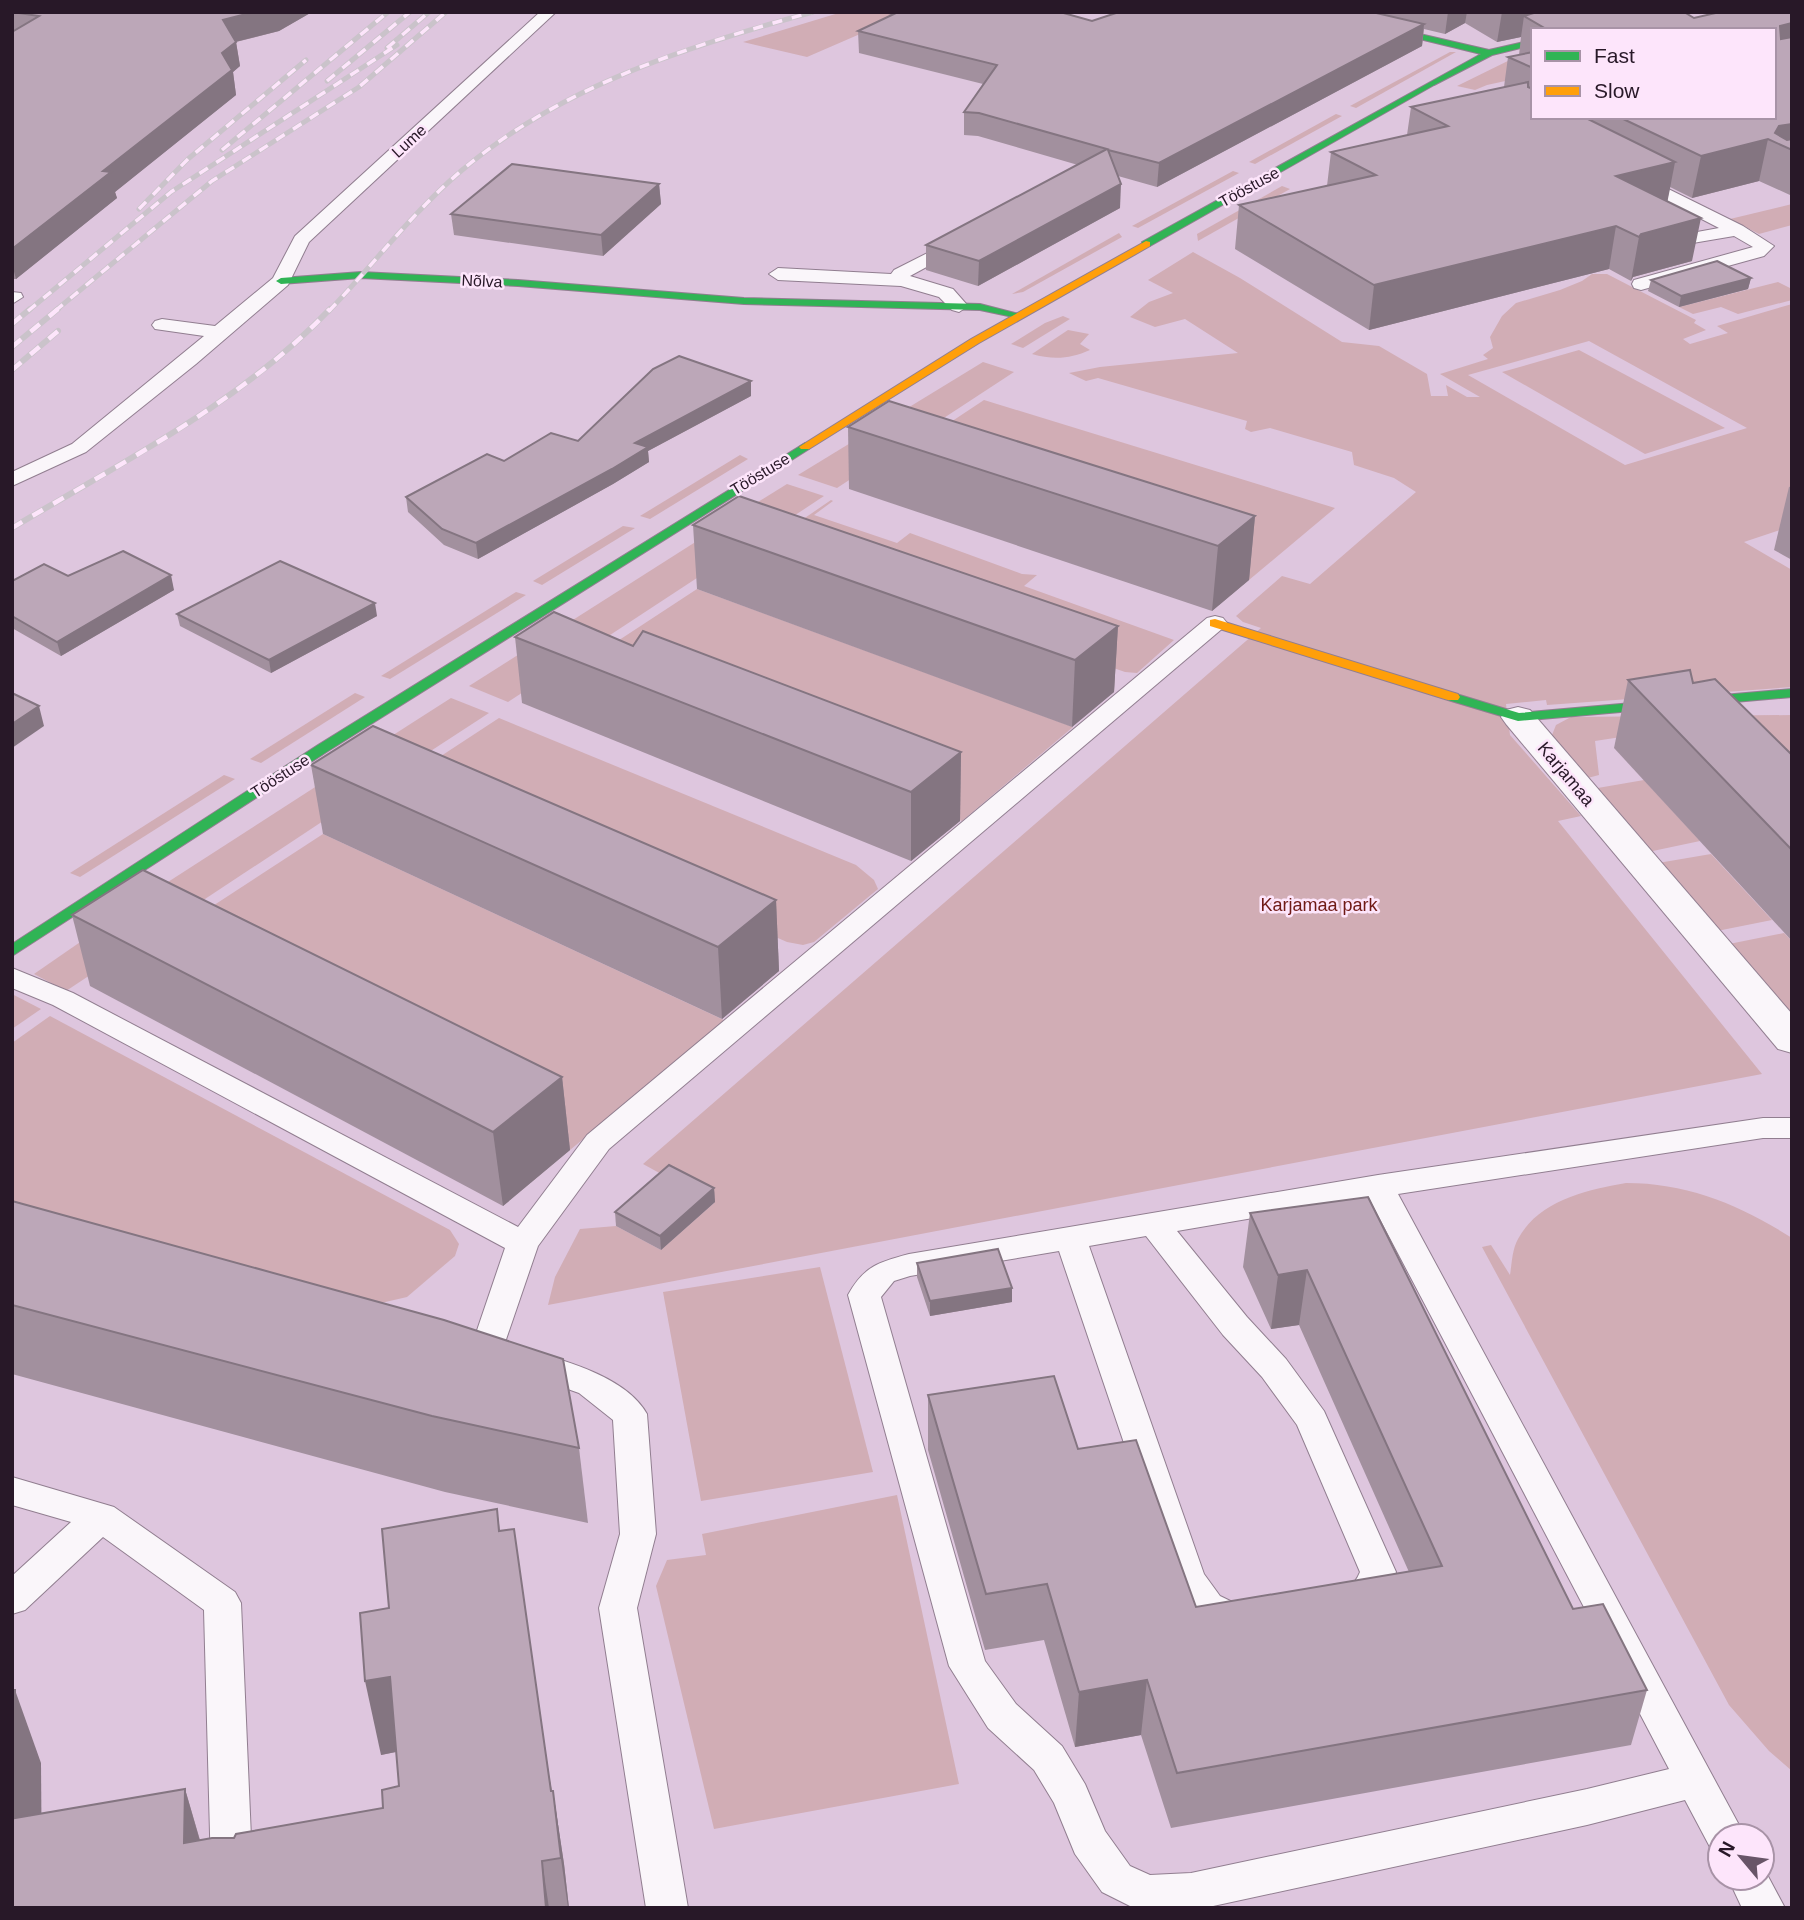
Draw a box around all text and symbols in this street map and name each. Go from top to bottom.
legend [1531,28,1776,119]
text: Fast [1594,44,1635,67]
text: Slow [1594,79,1640,102]
street label: Lume [389,121,430,161]
street label: Tööstuse [1216,164,1282,210]
street label: Nõlva [461,271,503,291]
street label: Tööstuse [727,450,793,498]
street label: Karjamaa [1534,738,1599,811]
street label: Tööstuse [248,751,312,801]
park label: Karjamaa park [1260,895,1379,915]
north arrow [1706,1822,1776,1892]
text: N [1714,1838,1739,1860]

